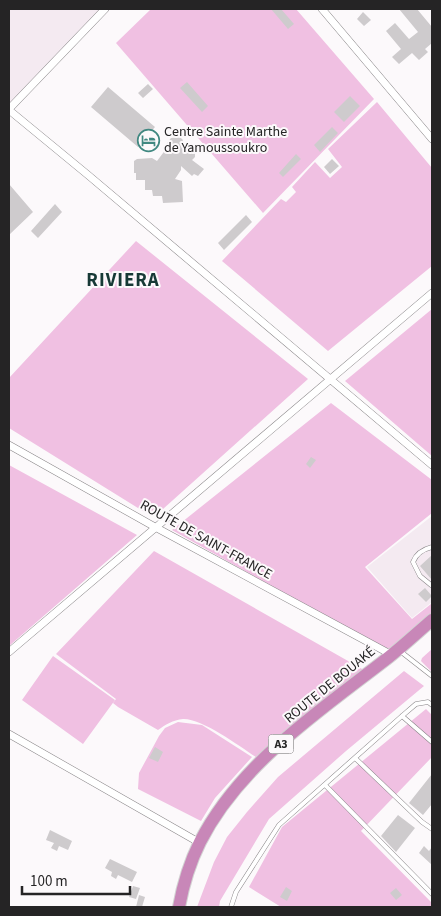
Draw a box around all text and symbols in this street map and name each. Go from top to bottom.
place label: Centre Sainte Marthe de Yamoussoukro [164,122,287,158]
hotel icon: Centre Sainte Marthe de Yamoussoukro [136,128,160,152]
district label: RIVIERA [86,267,160,294]
street label: ROUTE DE SAINT-FRANCE [136,495,276,585]
street label: ROUTE DE BOUAKÉ [280,642,380,728]
road number: A3 [268,734,294,754]
scale bar [22,864,130,896]
text: 100 m [30,871,68,892]

